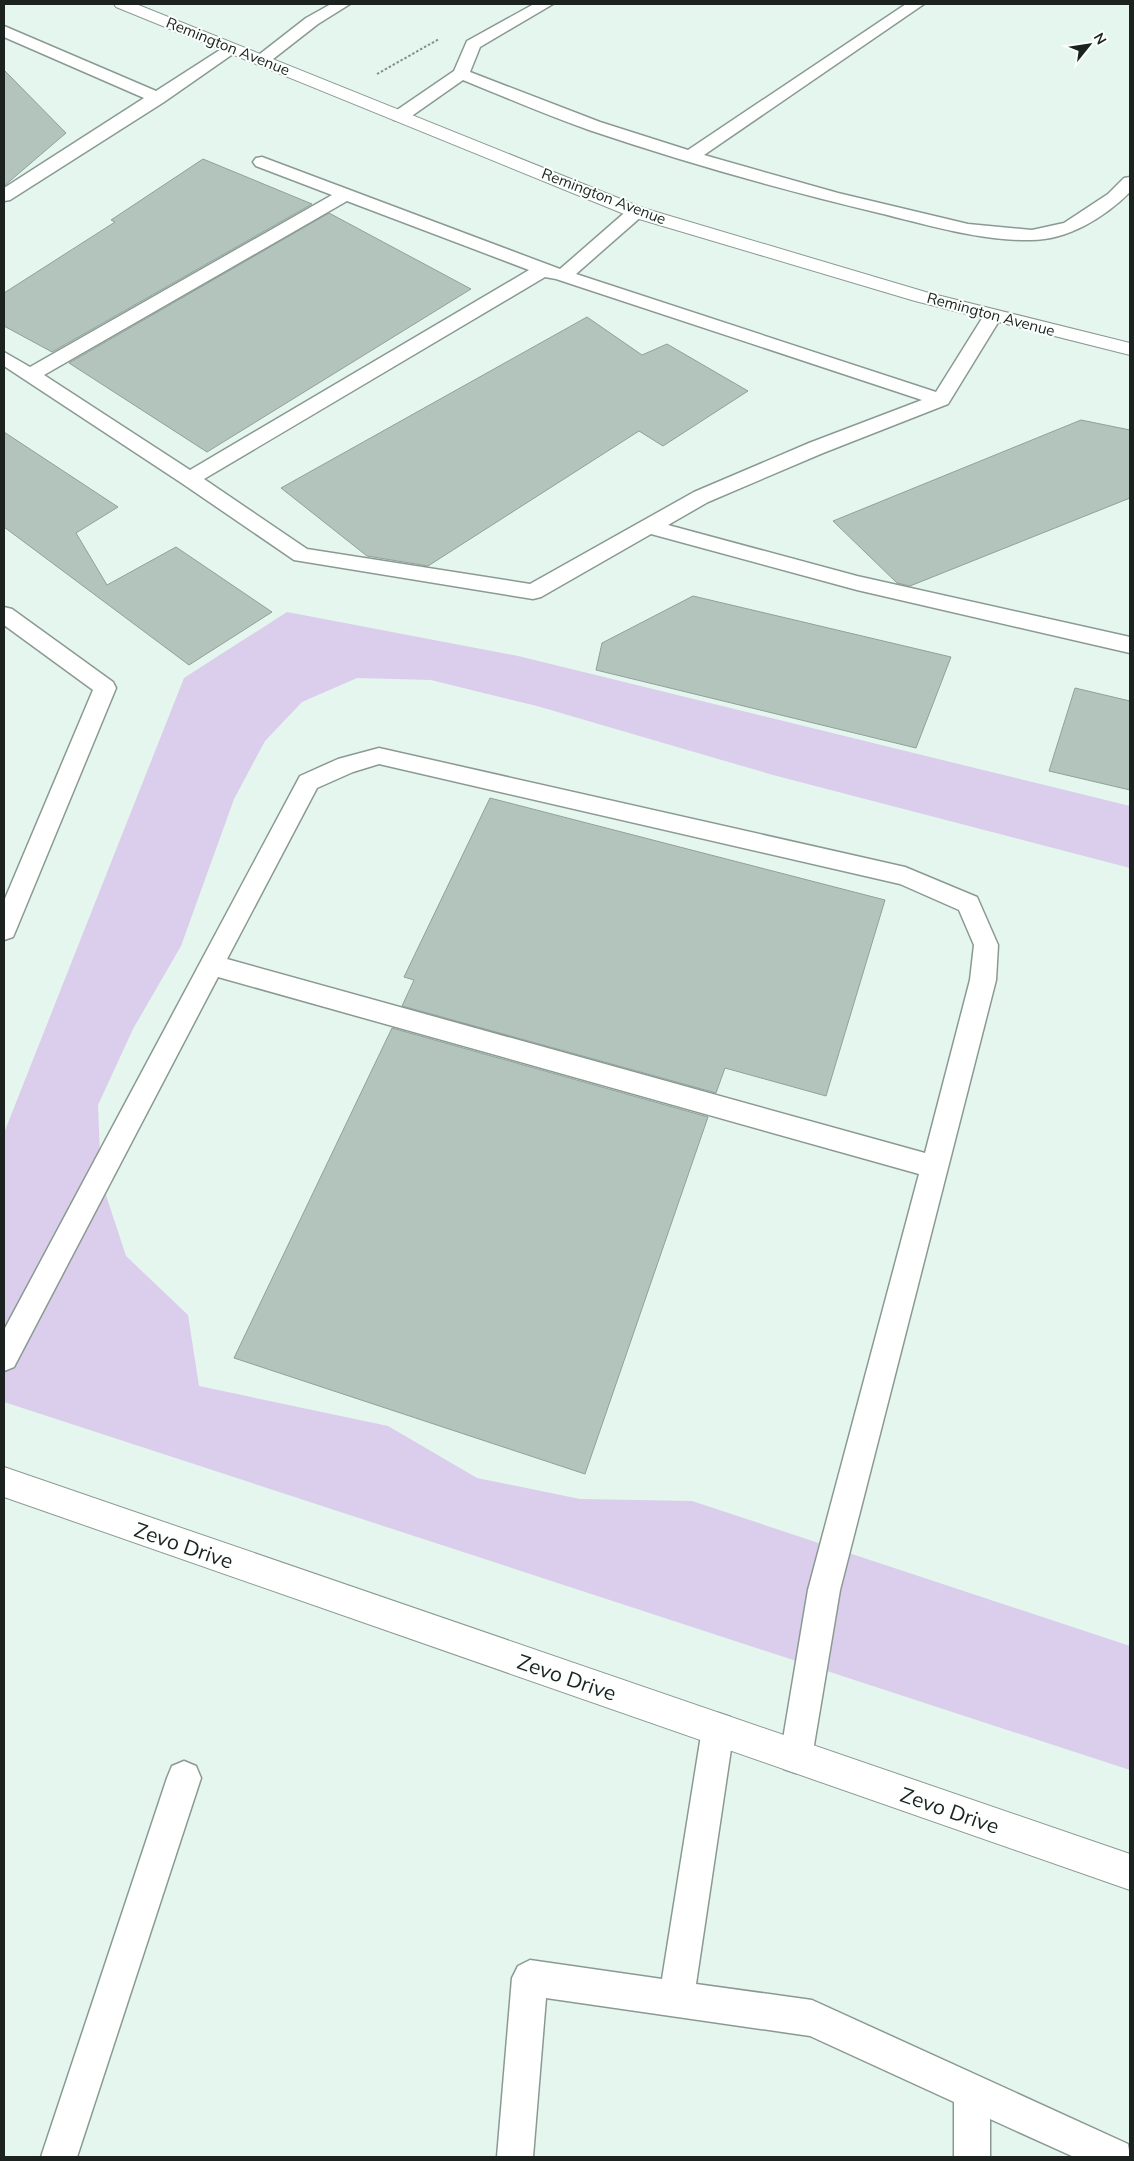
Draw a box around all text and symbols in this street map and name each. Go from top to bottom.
street label: Remington Avenue [163,13,293,79]
north arrow [1064,20,1114,70]
text: N [1090,29,1111,48]
street label: Remington Avenue [539,164,669,228]
street label: Remington Avenue [925,288,1057,340]
street label: Zevo Drive [131,1516,237,1574]
street label: Zevo Drive [514,1648,620,1706]
street label: Zevo Drive [897,1781,1003,1839]

